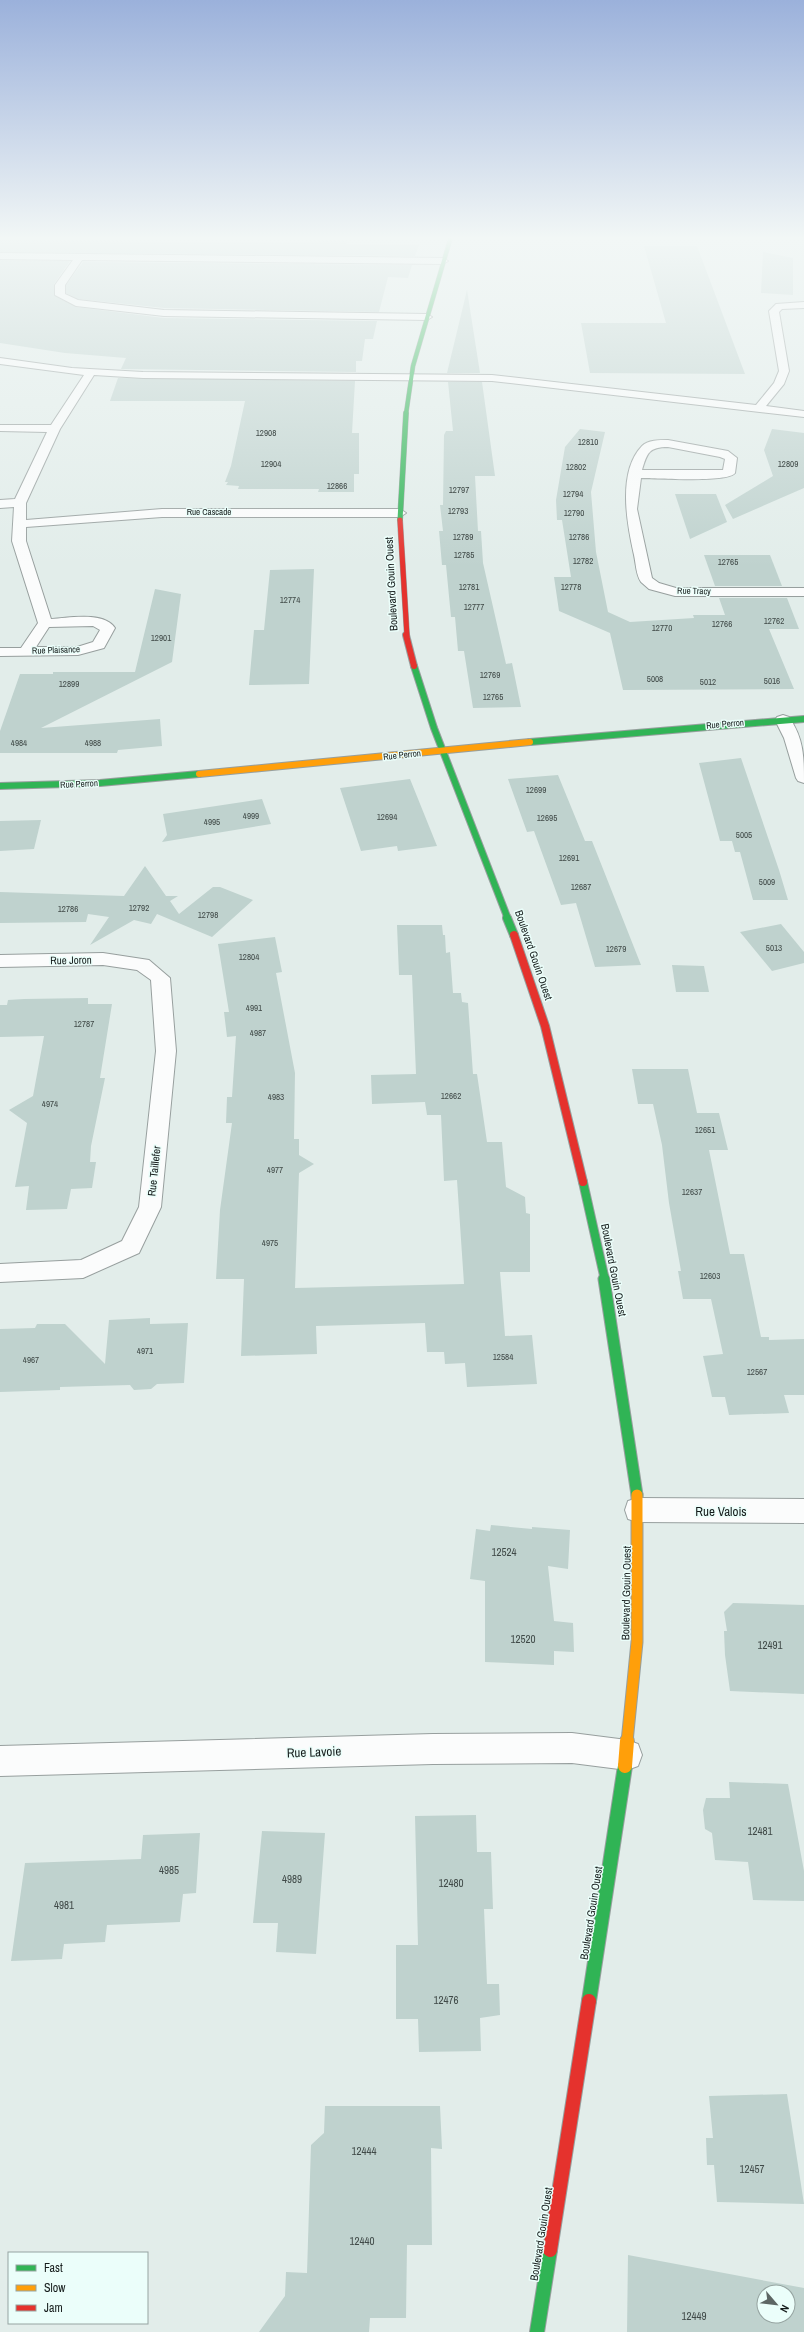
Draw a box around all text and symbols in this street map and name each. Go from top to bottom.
house number: 12908 [256,427,276,439]
house number: 12810 [578,436,598,448]
house number: 12904 [261,458,281,470]
house number: 12809 [778,458,798,470]
house number: 12802 [566,461,586,473]
house number: 12866 [327,480,347,492]
house number: 12797 [449,484,469,496]
house number: 12794 [563,488,583,500]
house number: 12793 [448,505,468,517]
street label: Rue Cascade [187,506,231,518]
house number: 12790 [564,507,584,519]
house number: 12789 [453,531,473,543]
house number: 12786 [569,531,589,543]
street label: Boulevard Gouin Ouest [382,536,400,631]
house number: 12785 [454,549,474,561]
house number: 12782 [573,555,593,567]
house number: 12765 [718,556,738,568]
house number: 12781 [459,581,479,593]
house number: 12778 [561,581,581,593]
street label: Rue Tracy [677,585,711,597]
house number: 12774 [280,594,300,606]
house number: 12777 [464,601,484,613]
house number: 12762 [764,615,784,627]
house number: 12766 [712,618,732,630]
house number: 12770 [652,622,672,634]
house number: 12901 [151,632,171,644]
street label: Rue Plaisance [32,643,80,657]
house number: 12769 [480,669,500,681]
house number: 5008 [647,673,663,685]
house number: 5016 [764,675,780,687]
house number: 5012 [700,676,716,688]
house number: 12899 [59,678,79,690]
house number: 12765 [483,691,503,703]
street label: Rue Perron [706,716,744,732]
house number: 4984 [11,737,27,749]
house number: 4988 [85,737,101,749]
street label: Rue Perron [383,747,421,763]
street label: Rue Perron [60,777,98,791]
house number: 12699 [526,784,546,796]
house number: 4999 [243,810,259,822]
house number: 12694 [377,811,397,823]
house number: 12695 [537,812,557,824]
house number: 4995 [204,816,220,828]
house number: 5005 [736,829,752,841]
house number: 12691 [559,852,579,864]
house number: 5009 [759,876,775,888]
house number: 12687 [571,881,591,893]
house number: 12792 [129,902,149,914]
house number: 12786 [58,903,78,915]
street label: Boulevard Gouin Ouest [512,908,556,1002]
house number: 12798 [198,909,218,921]
house number: 5013 [766,942,782,954]
house number: 12679 [606,943,626,955]
house number: 12804 [239,951,259,963]
street label: Rue Joron [50,953,92,967]
house number: 4991 [246,1002,262,1014]
house number: 12787 [74,1018,94,1030]
house number: 4987 [250,1027,266,1039]
house number: 12662 [441,1090,461,1102]
house number: 4983 [268,1091,284,1103]
house number: 4974 [42,1098,58,1110]
house number: 12651 [695,1124,715,1136]
street label: Rue Taillefer [144,1145,164,1197]
house number: 4977 [267,1164,283,1176]
house number: 12637 [682,1186,702,1198]
street label: Boulevard Gouin Ouest [598,1222,630,1318]
house number: 4975 [262,1237,278,1249]
house number: 12603 [700,1270,720,1282]
house number: 4971 [137,1345,153,1357]
house number: 12584 [493,1351,513,1363]
house number: 4967 [23,1354,39,1366]
house number: 12567 [747,1366,767,1378]
street label: Rue Valois [695,1503,747,1520]
house number: 12524 [491,1545,517,1559]
street label: Boulevard Gouin Ouest [618,1545,634,1640]
house number: 12520 [510,1632,536,1646]
house number: 12491 [757,1638,783,1652]
street label: Rue Lavoie [286,1743,342,1761]
house number: 12481 [747,1824,773,1838]
house number: 4985 [159,1863,179,1877]
street label: Boulevard Gouin Ouest [577,1865,605,1961]
house number: 4989 [282,1872,302,1886]
house number: 12480 [438,1876,464,1890]
house number: 4981 [54,1898,74,1912]
house number: 12476 [433,1993,459,2007]
house number: 12444 [351,2144,377,2158]
house number: 12457 [739,2162,765,2176]
street label: Boulevard Gouin Ouest [527,2186,555,2282]
house number: 12440 [349,2234,375,2248]
legend [8,2252,148,2324]
text: Fast [44,2260,63,2276]
text: Slow [44,2280,66,2296]
north arrow [756,2284,796,2324]
text: Jam [44,2300,63,2316]
text: N [777,2303,793,2315]
house number: 12449 [681,2309,707,2323]

